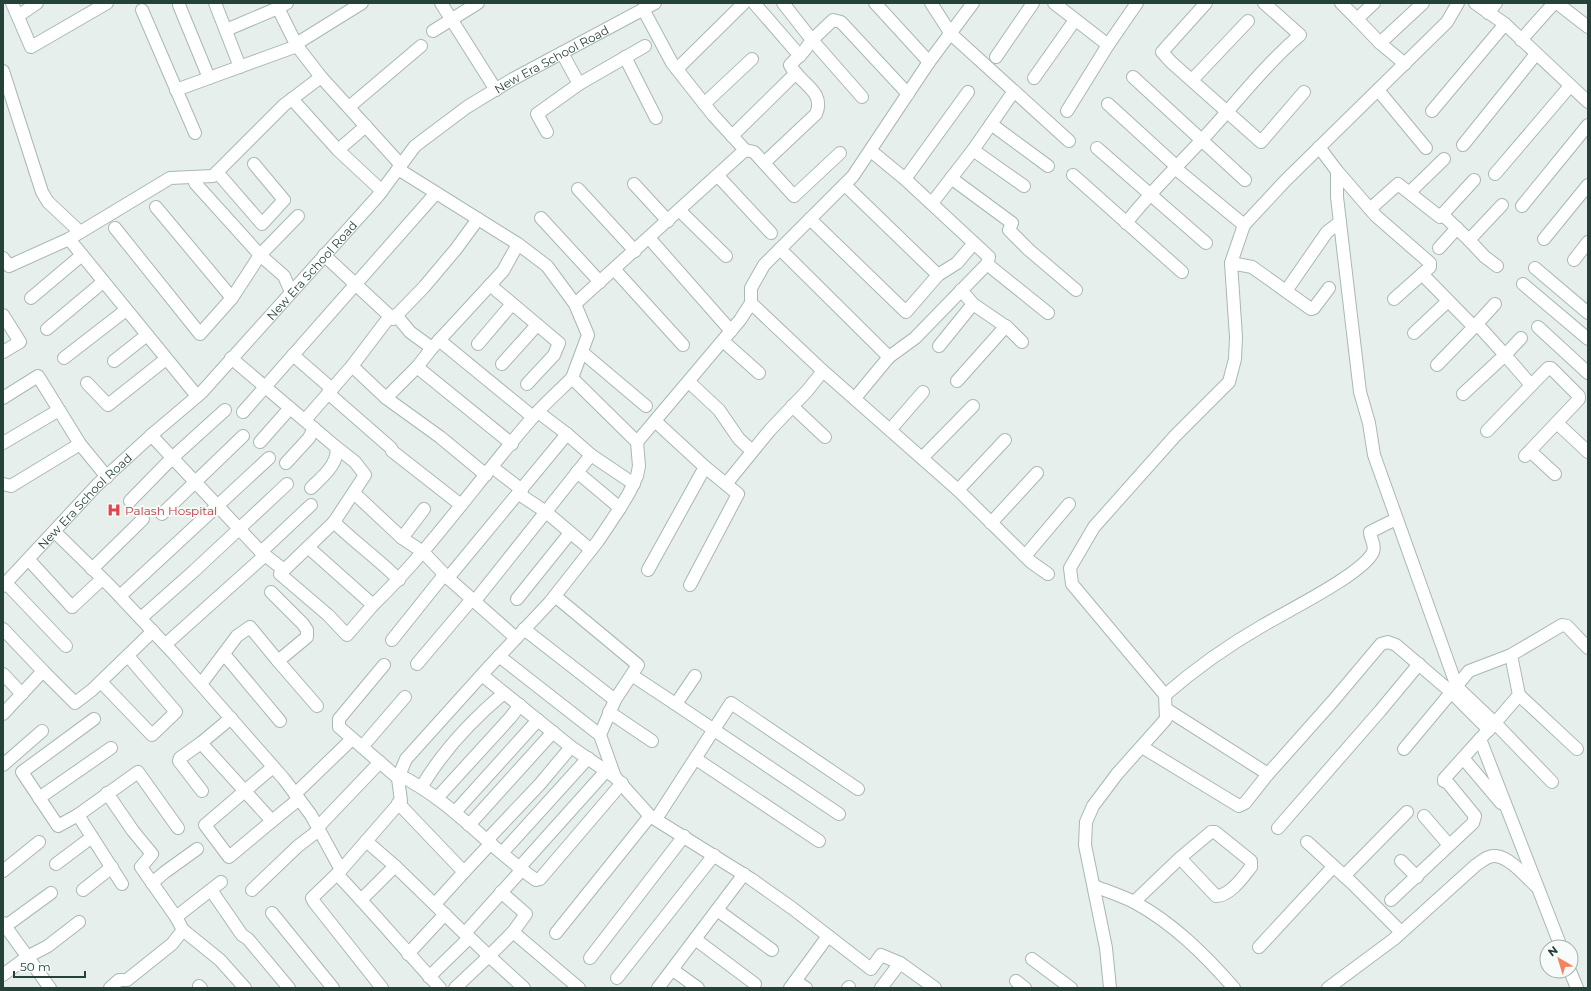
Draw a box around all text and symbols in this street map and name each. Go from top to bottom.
street label: New Era School Road [491,22,611,96]
street label: New Era School Road [263,217,360,323]
street label: New Era School Road [34,450,135,552]
hospital icon: Palash Hospital [106,502,122,518]
place label: Palash Hospital [125,503,217,518]
north arrow [1539,939,1579,979]
text: N [1545,943,1561,959]
scale bar [14,953,85,979]
text: 50 m [20,959,51,974]

